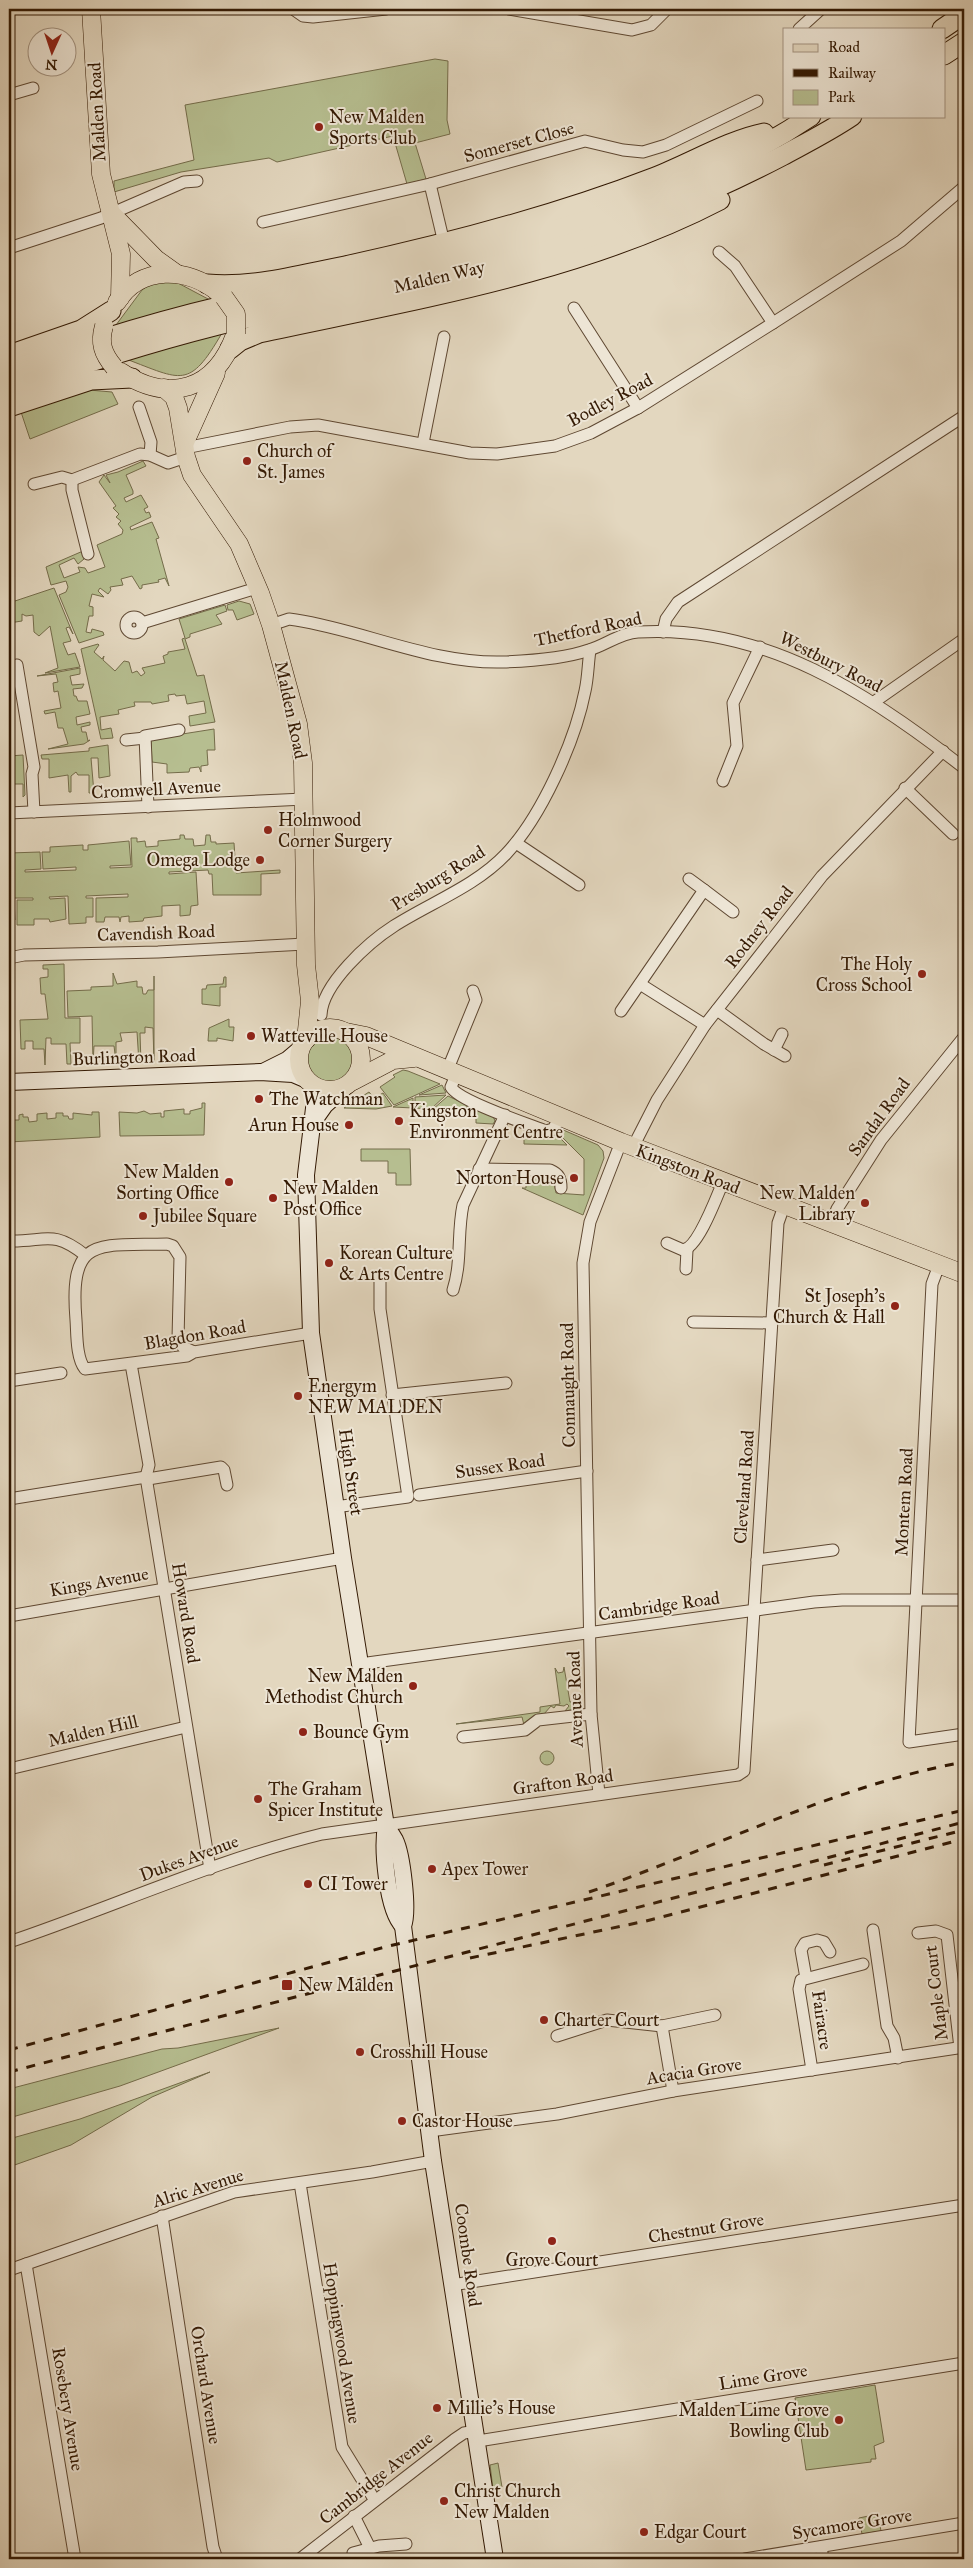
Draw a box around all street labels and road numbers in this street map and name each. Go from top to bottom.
street label: Malden Road [83,62,111,162]
street label: Somerset Close [461,117,577,167]
street label: Malden Way [391,256,487,298]
street label: Bodley Road [564,368,656,432]
street label: Thetford Road [532,607,644,651]
street label: Westbury Road [776,627,886,697]
street label: Malden Road [270,659,312,761]
street label: Cromwell Avenue [91,775,221,803]
street label: Presburg Road [387,840,490,916]
street label: Rodney Road [720,881,798,973]
street label: Cavendish Road [97,920,215,946]
street label: Burlington Road [72,1044,196,1071]
street label: Sandal Road [843,1074,915,1160]
street label: Kingston Road [632,1139,743,1200]
street label: Blagdon Road [142,1315,248,1356]
street label: Connaught Road [556,1322,581,1448]
street label: High Street [333,1427,368,1518]
street label: Cleveland Road [729,1429,759,1545]
street label: Montem Road [890,1447,918,1557]
street label: Sussex Road [454,1449,546,1483]
street label: Howard Road [167,1561,205,1665]
street label: Kings Avenue [48,1562,150,1603]
street label: Cambridge Road [597,1587,721,1626]
street label: Avenue Road [562,1651,588,1748]
street label: Malden Hill [46,1710,140,1752]
street label: Grafton Road [511,1764,615,1800]
street label: Dukes Avenue [136,1830,242,1886]
street label: Maple Court [919,1944,953,2042]
street label: Fairacre [807,1989,837,2051]
street label: Acacia Grove [644,2053,743,2090]
street label: Alric Avenue [149,2164,246,2213]
street label: Coombe Road [450,2202,486,2308]
street label: Chestnut Grove [647,2208,765,2248]
street label: Hoppingwood Avenue [317,2261,366,2425]
street label: Orchard Avenue [186,2324,226,2446]
street label: Rosebery Avenue [47,2345,89,2473]
street label: Lime Grove [717,2359,809,2395]
street label: Cambridge Avenue [315,2427,438,2530]
street label: Sycamore Grove [791,2504,913,2544]

